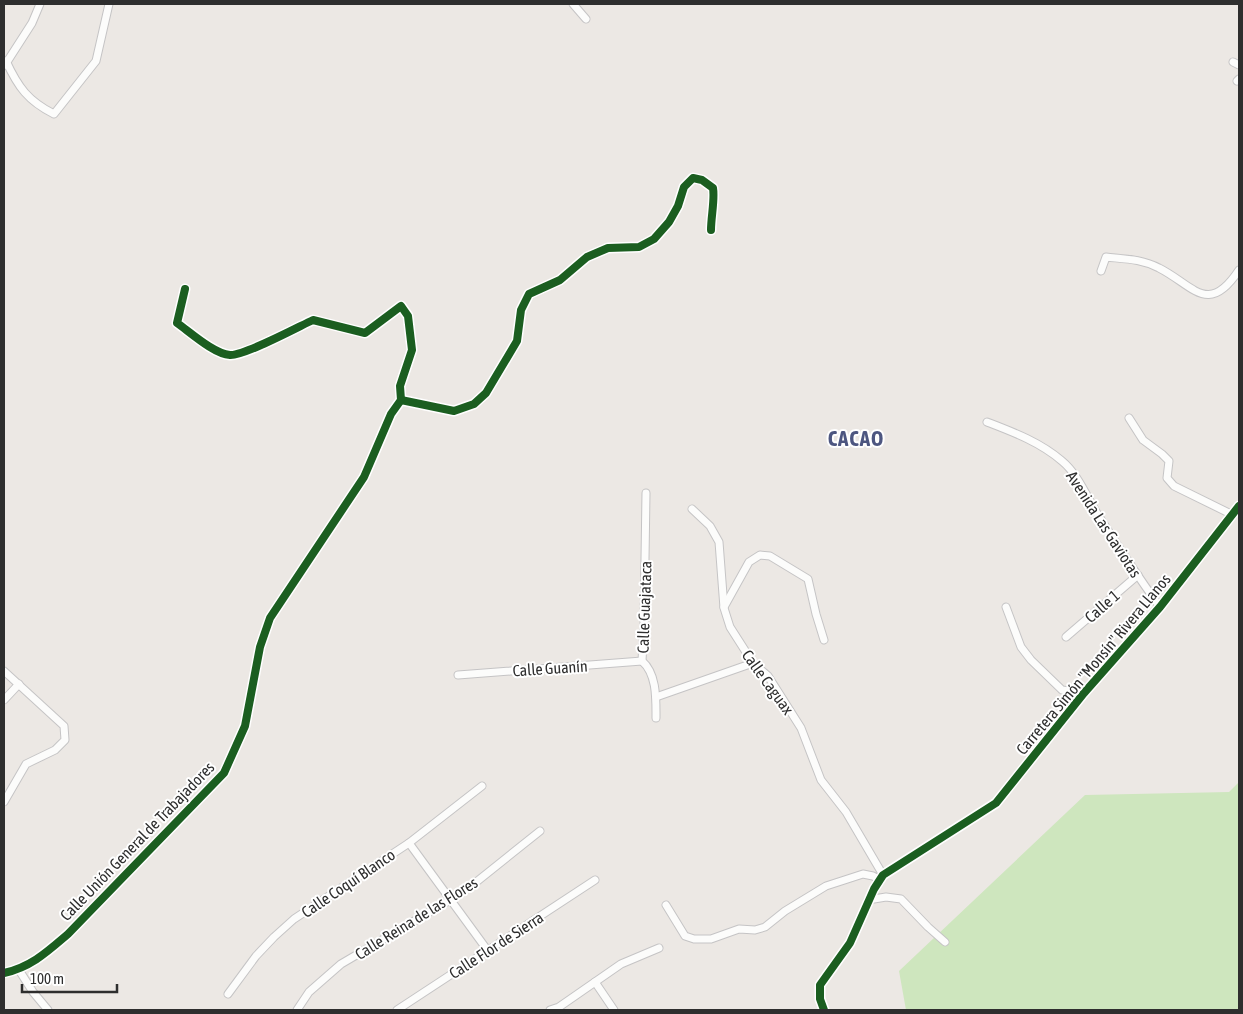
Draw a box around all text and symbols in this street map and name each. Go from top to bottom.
district label: CACAO [828,426,884,450]
street label: Avenida Las Gaviotas [1063,467,1145,581]
street label: Calle Guajataca [633,560,656,654]
street label: Carretera Simón "Monsín" Rivera Llanos [1012,570,1174,758]
street label: Calle 1 [1081,586,1123,626]
street label: Calle Caguax [738,646,798,719]
street label: Calle Guanín [512,656,588,680]
street label: Calle Unión General de Trabajadores [56,758,219,925]
street label: Calle Coquí Blanco [298,845,399,922]
street label: Calle Reina de las Flores [351,873,481,963]
street label: Calle Flor de Sierra [446,908,546,982]
scale bar [22,962,118,994]
text: 100 m [30,970,64,987]

